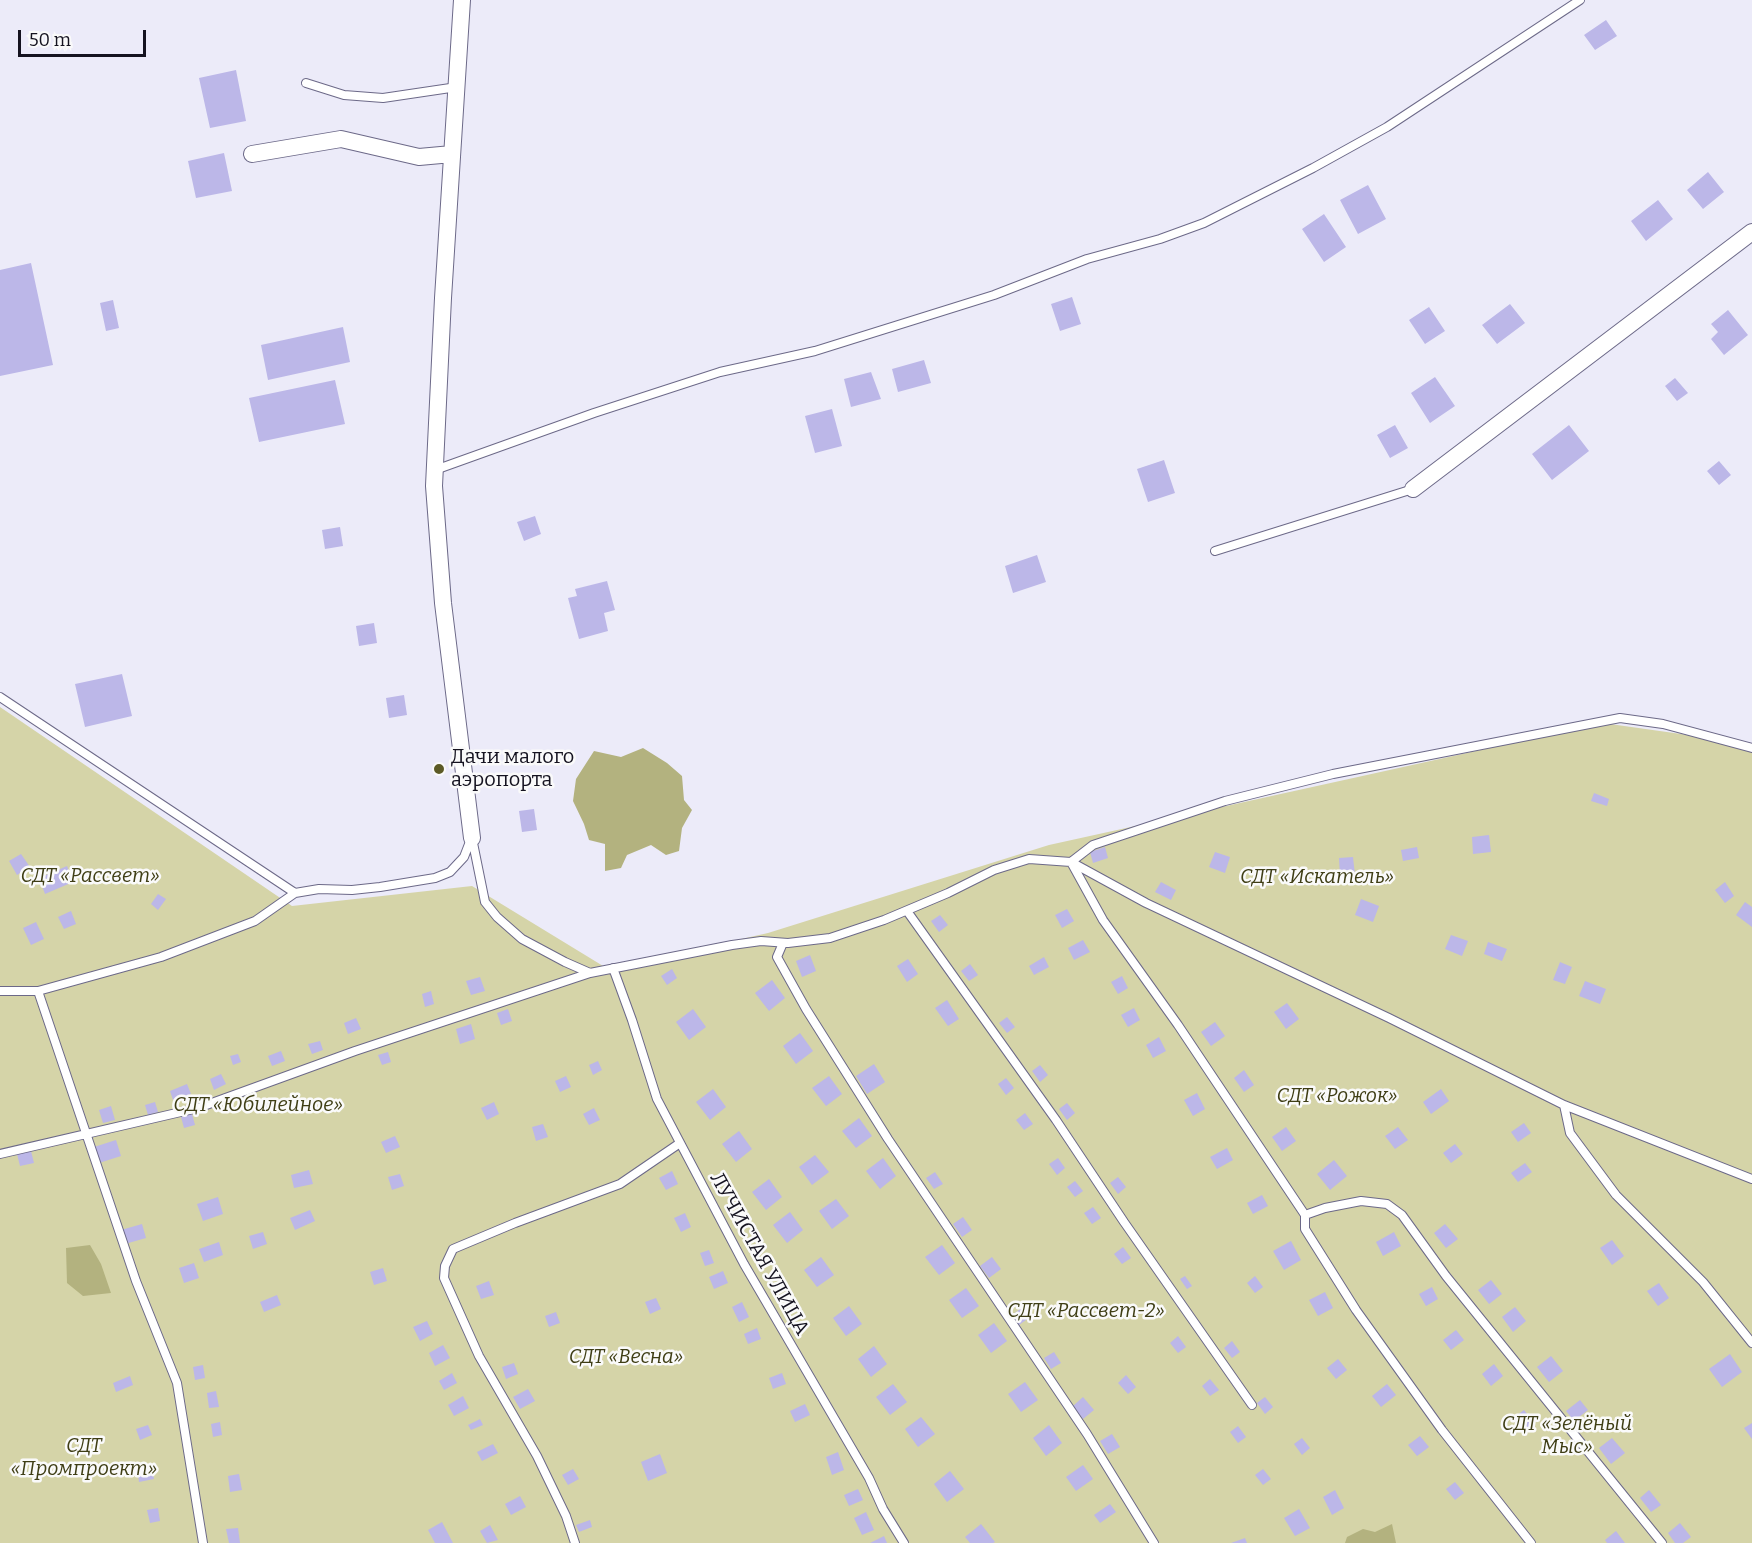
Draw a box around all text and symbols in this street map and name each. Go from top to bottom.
scale bar [21,18,148,56]
text: 50 m [29,29,71,51]
place label: Дачи малого аэропорта [451,745,574,792]
marker: Дачи малого аэропорта [432,762,446,776]
park label: СДТ «Рассвет» [20,864,160,888]
park label: СДТ «Искатель» [1240,865,1394,889]
park label: СДТ «Рожок» [1277,1084,1397,1108]
park label: СДТ «Юбилейное» [173,1093,343,1117]
street label: ЛУЧИСТАЯ УЛИЦА [704,1169,814,1339]
park label: СДТ «Рассвет-2» [1007,1299,1165,1323]
park label: СДТ «Весна» [569,1345,683,1369]
park label: СДТ «Зелёный Мыс» [1502,1412,1632,1459]
park label: СДТ «Промпроект» [11,1434,157,1481]

